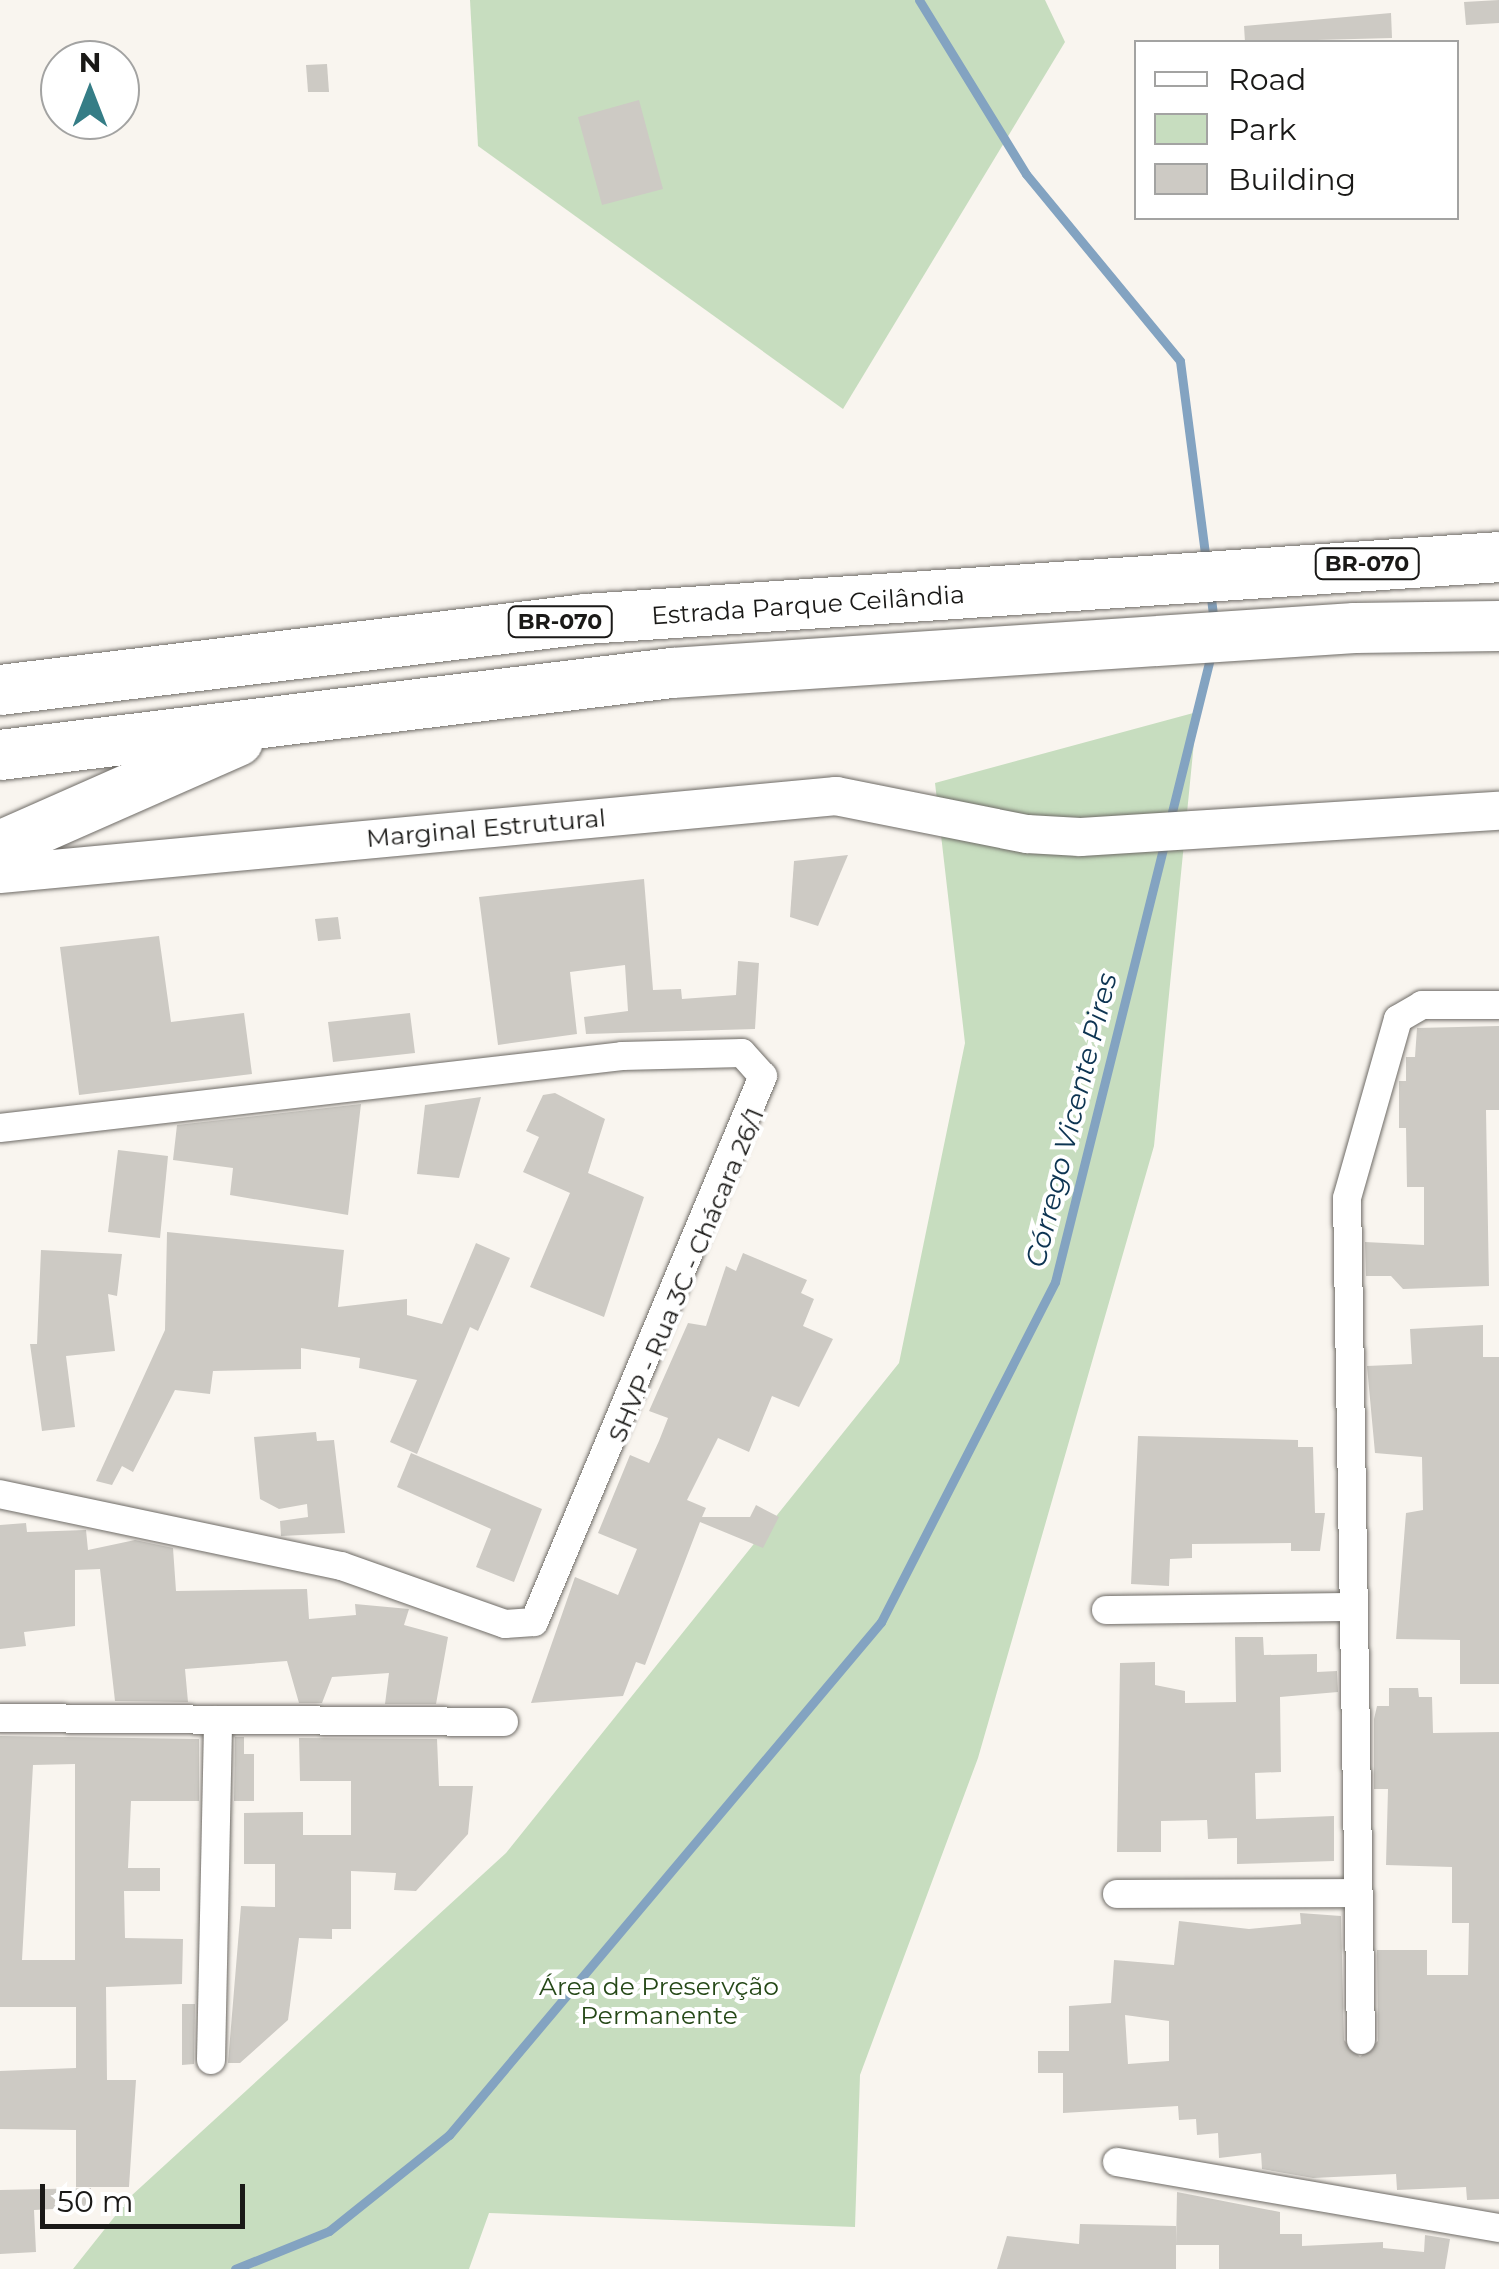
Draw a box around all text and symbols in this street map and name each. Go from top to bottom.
north arrow [40,40,140,140]
legend [1134,40,1459,220]
text: N [79,45,101,79]
text: Road [1228,61,1306,98]
text: Park [1228,111,1297,148]
text: Building [1228,161,1356,198]
road number: BR-070 [1314,547,1420,581]
street label: Estrada Parque Ceilândia [650,579,966,631]
road number: BR-070 [508,605,612,639]
street label: Marginal Estrutural [365,803,607,853]
water label: Córrego Vicente Pires [1018,969,1124,1271]
street label: SHVP - Rua 3C - Chácara 26/1 [602,1103,770,1447]
park label: Área de Preservção Permanente [539,1972,779,2031]
scale bar [45,2164,250,2226]
text: 50 m [57,2183,134,2220]

